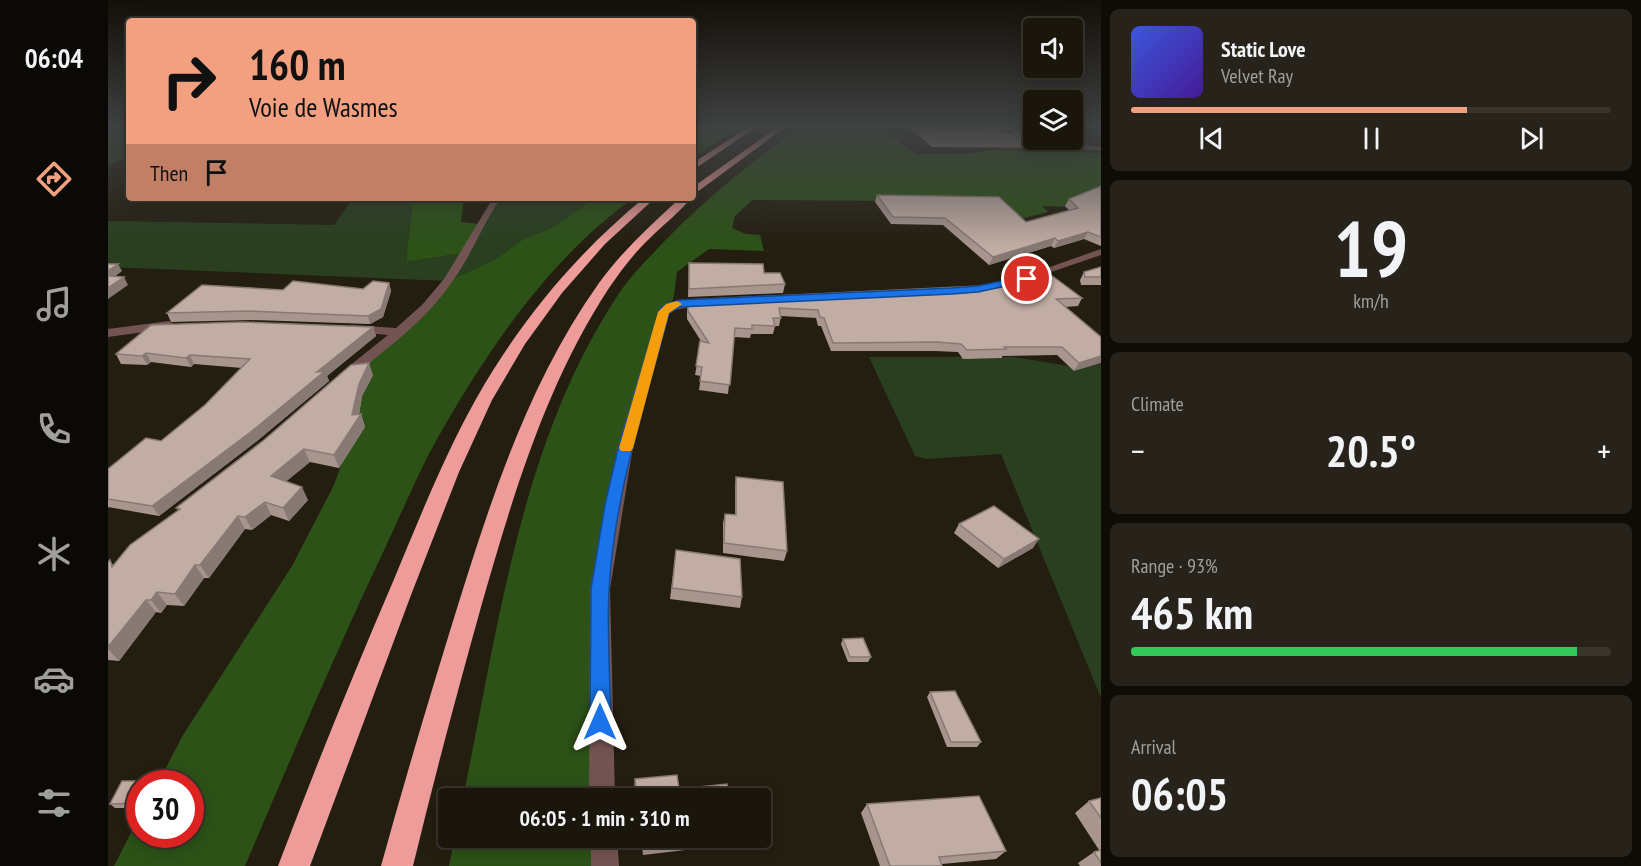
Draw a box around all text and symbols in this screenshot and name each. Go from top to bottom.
map controls [1023,18,1083,150]
button: sound [1023,18,1083,78]
text: Static Love [1221,35,1306,63]
text: 160 m [249,37,346,92]
text: 06:04 [25,41,83,75]
icon: right [150,42,228,120]
text: Velvet Ray [1221,63,1293,89]
text: Voie de Wasmes [249,90,398,124]
button: layers [1023,90,1083,150]
icon: previous [1195,122,1228,155]
icon: pause [1355,122,1388,155]
icon: next [1515,122,1548,155]
icon: arrive [200,156,233,189]
icon: directions [33,158,75,200]
text: Then [150,159,188,187]
text: 19 [1334,198,1408,299]
pin [1001,253,1052,304]
icon: arrive [1010,262,1043,295]
icon: music [33,283,75,325]
text: km/h [1353,288,1389,314]
text: Climate [1131,391,1184,417]
icon: phone [33,408,75,450]
text: 20.5° [1326,421,1416,479]
text: − [1131,429,1145,472]
text: + [1597,429,1611,472]
icon: climate [33,533,75,575]
text: Range · 93% [1131,553,1218,579]
text: 465 km [1131,583,1253,641]
icon: car [33,658,75,700]
position arrow [568,690,632,754]
text: Arrival [1131,734,1176,760]
text: 06:05 [1131,764,1228,822]
speed limit sign: 30 [126,770,204,848]
icon: filters [33,782,75,824]
text: 06:05 · 1 min · 310 m [519,804,690,832]

